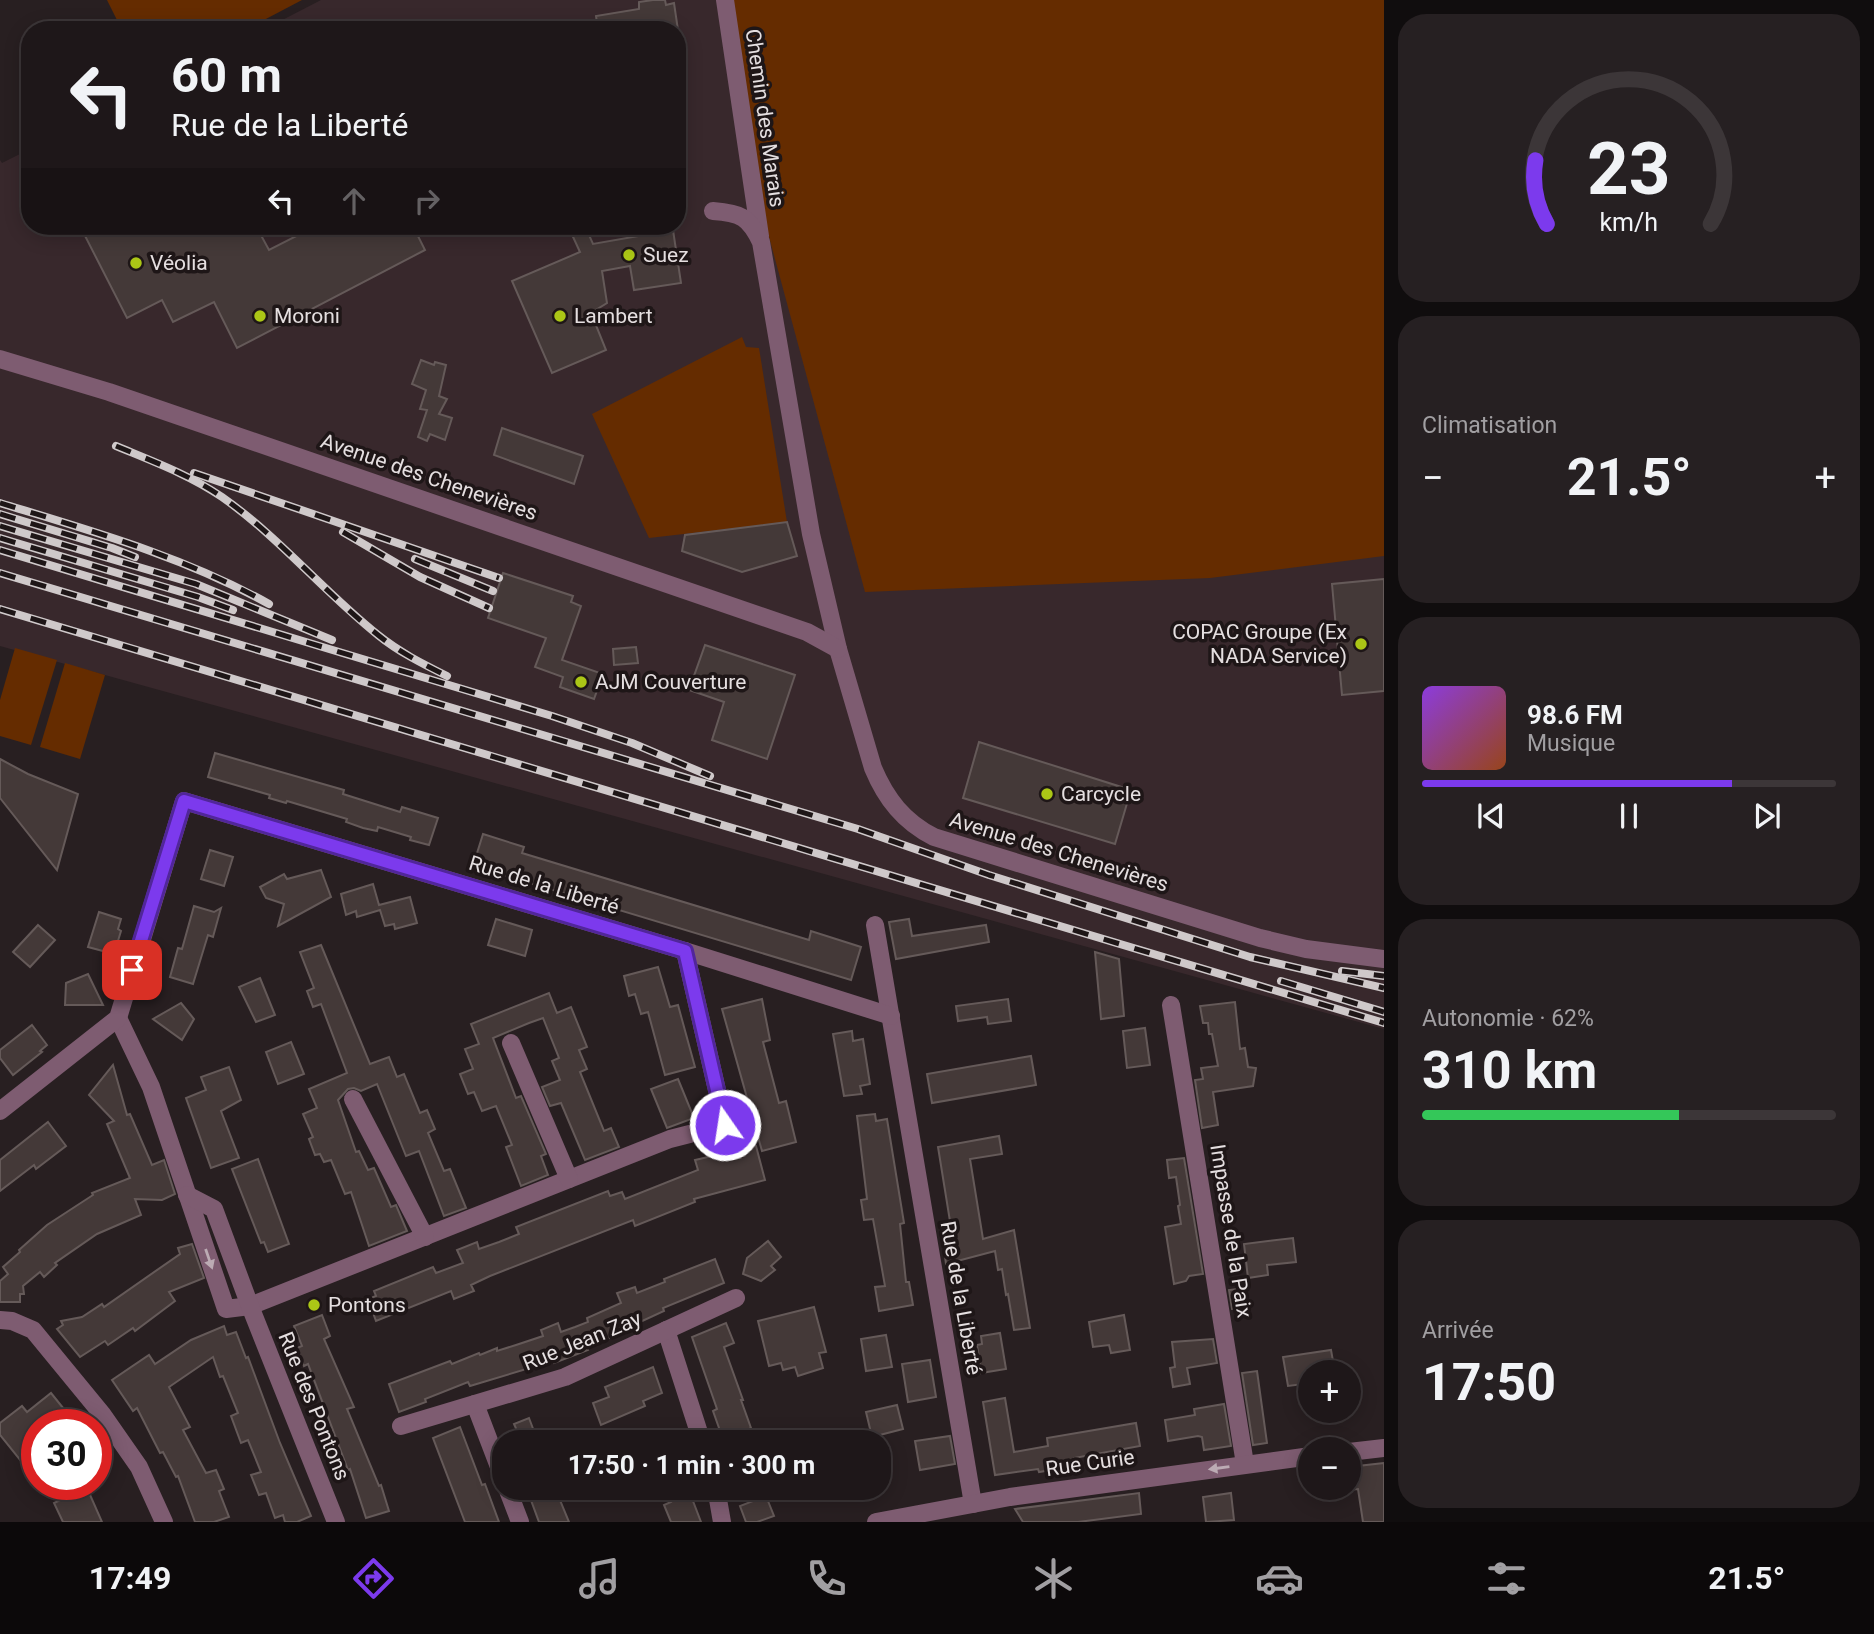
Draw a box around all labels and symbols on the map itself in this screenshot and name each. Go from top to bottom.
street label: Chemin des Marais [741,27,789,209]
place label: Suez [643,243,689,267]
marker: Suez [621,247,637,263]
place label: Véolia [150,251,208,275]
marker: Véolia [128,255,144,271]
place label: Moroni [274,304,340,328]
place label: Lambert [574,304,653,328]
marker: Moroni [252,308,268,324]
marker: Lambert [552,308,568,324]
street label: Avenue des Chenevières [318,429,540,525]
place label: COPAC Groupe (Ex NADA Service) [1172,620,1347,668]
marker: COPAC Groupe (Ex NADA Service) [1353,636,1369,652]
place label: AJM Couverture [595,670,746,694]
marker: AJM Couverture [573,674,589,690]
place label: Carcycle [1061,782,1141,806]
marker: Carcycle [1039,786,1055,802]
street label: Avenue des Chenevières [947,807,1171,897]
street label: Rue de la Liberté [466,851,622,919]
pin [102,940,162,1000]
position arrow [688,1088,762,1162]
street label: Impasse de la Paix [1205,1143,1257,1319]
street label: Rue de la Liberté [936,1219,986,1377]
one-way arrow [204,1249,215,1270]
place label: Pontons [328,1293,406,1317]
marker: Pontons [306,1297,322,1313]
street label: Rue Jean Zay [519,1306,645,1376]
street label: Rue des Pontons [273,1328,355,1484]
speed limit sign: 30 [21,1409,112,1500]
street label: Rue Curie [1044,1445,1136,1481]
one-way arrow [1208,1462,1230,1473]

